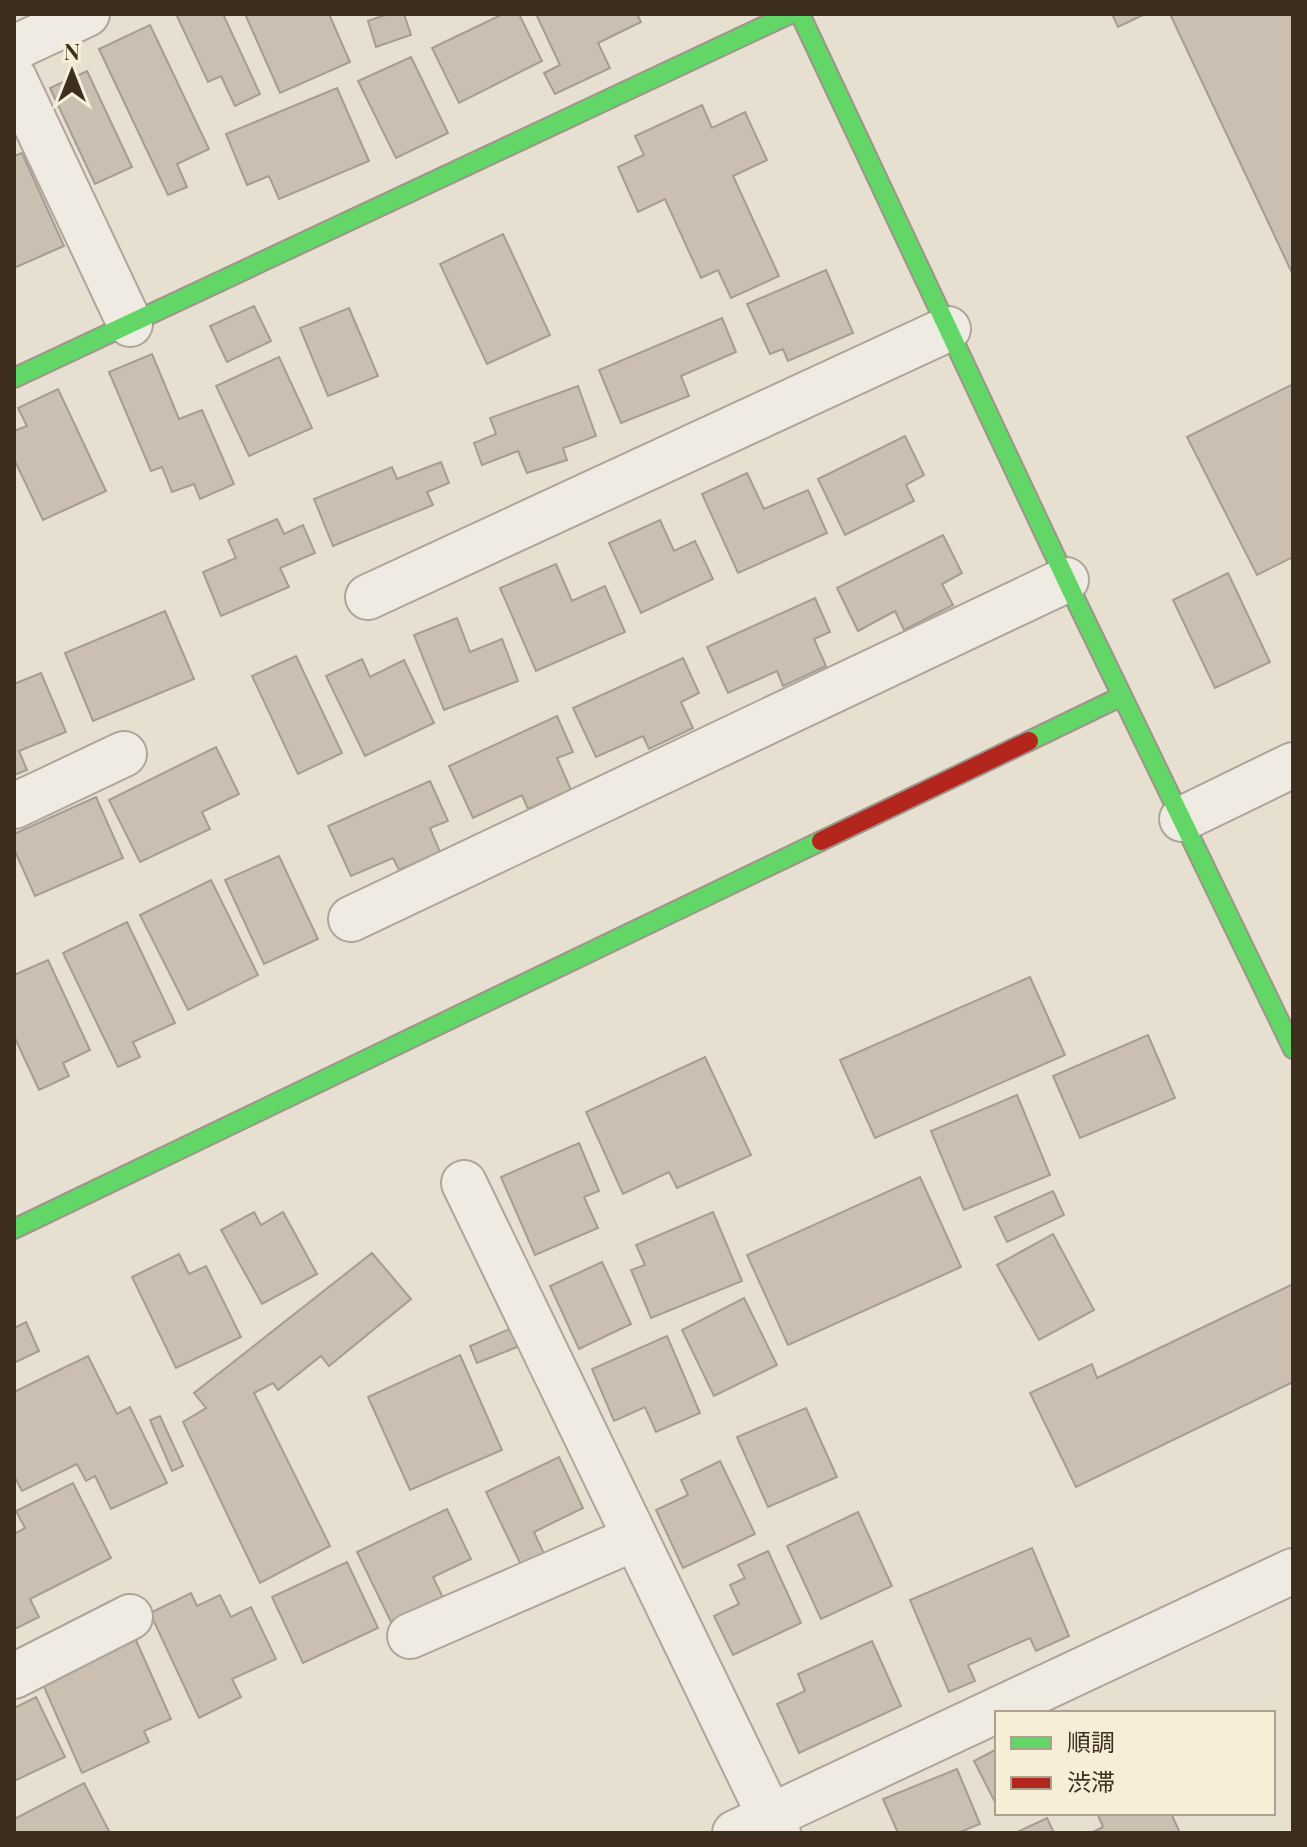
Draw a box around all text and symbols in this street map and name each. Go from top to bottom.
north arrow [32,32,112,112]
text: N [64,36,80,66]
legend [995,1711,1275,1815]
text: 順調 [1067,1725,1115,1757]
text: 渋滞 [1067,1765,1115,1797]

